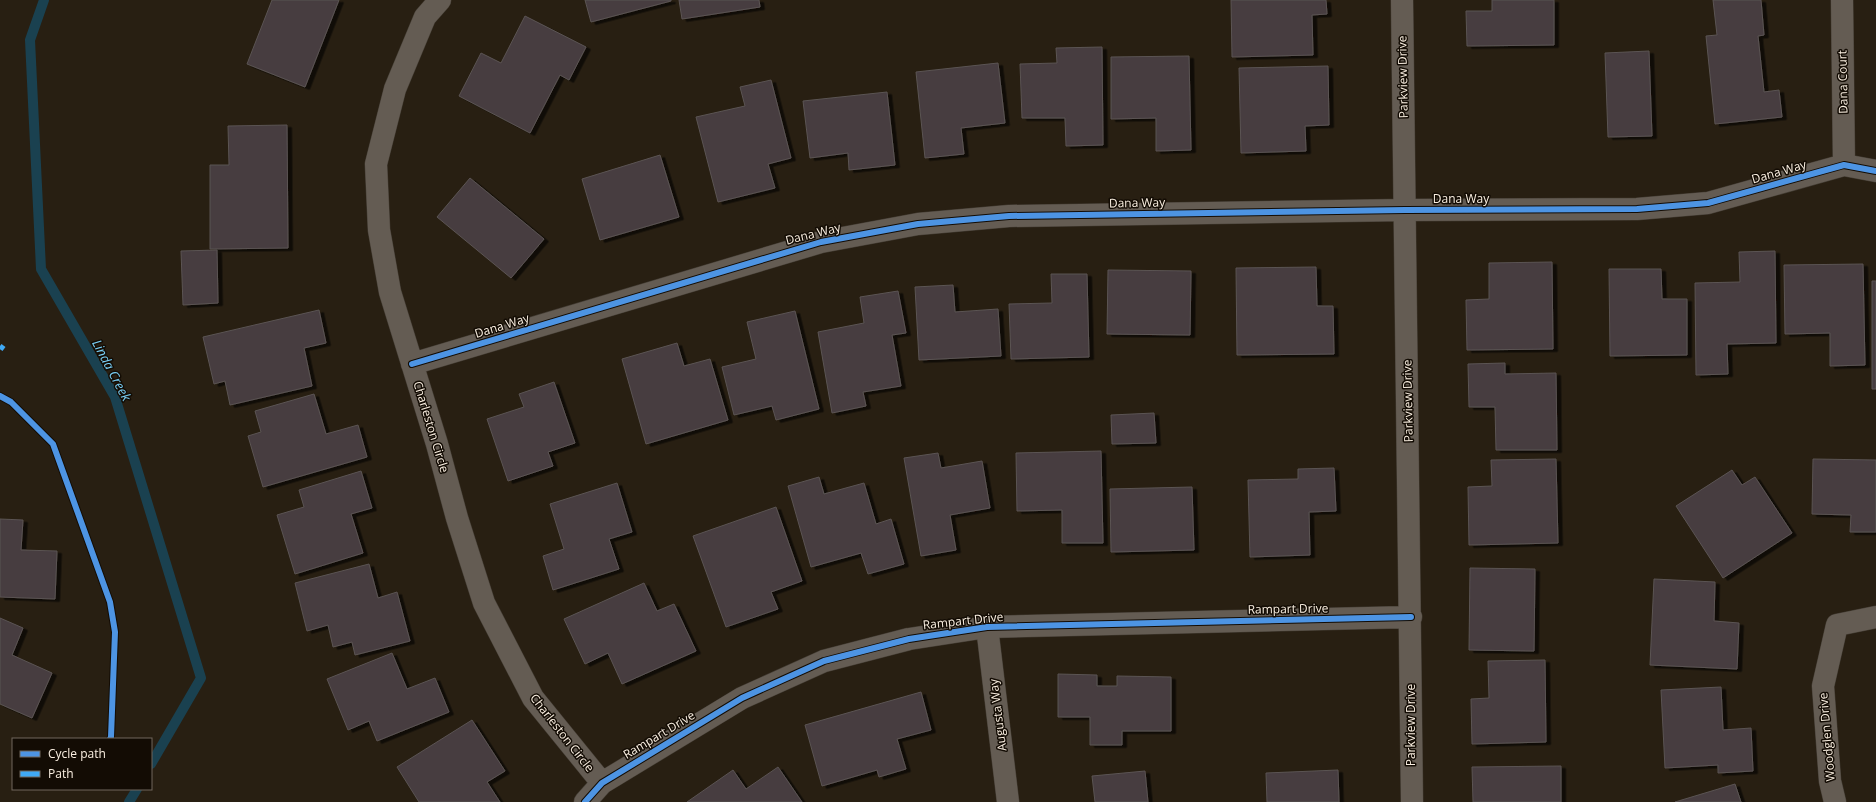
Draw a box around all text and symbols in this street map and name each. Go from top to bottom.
street label: Parkview Drive [1393,35,1412,118]
street label: Dana Court [1833,50,1852,114]
street label: Dana Way [1749,155,1809,187]
street label: Dana Way [1433,190,1490,207]
street label: Dana Way [1109,193,1166,211]
street label: Dana Way [784,218,843,249]
street label: Dana Way [472,309,532,342]
water label: Linda Creek [88,336,136,405]
street label: Parkview Drive [1398,359,1417,442]
street label: Charleston Circle [409,379,454,475]
street label: Rampart Drive [1247,599,1329,618]
street label: Rampart Drive [922,608,1004,633]
street label: Augusta Way [985,677,1010,752]
street label: Parkview Drive [1402,683,1419,766]
street label: Charleston Circle [526,690,598,776]
street label: Woodglen Drive [1814,692,1839,782]
street label: Rampart Drive [620,706,698,763]
legend [12,738,152,790]
text: Cycle path [48,745,106,762]
text: Path [48,765,74,782]

